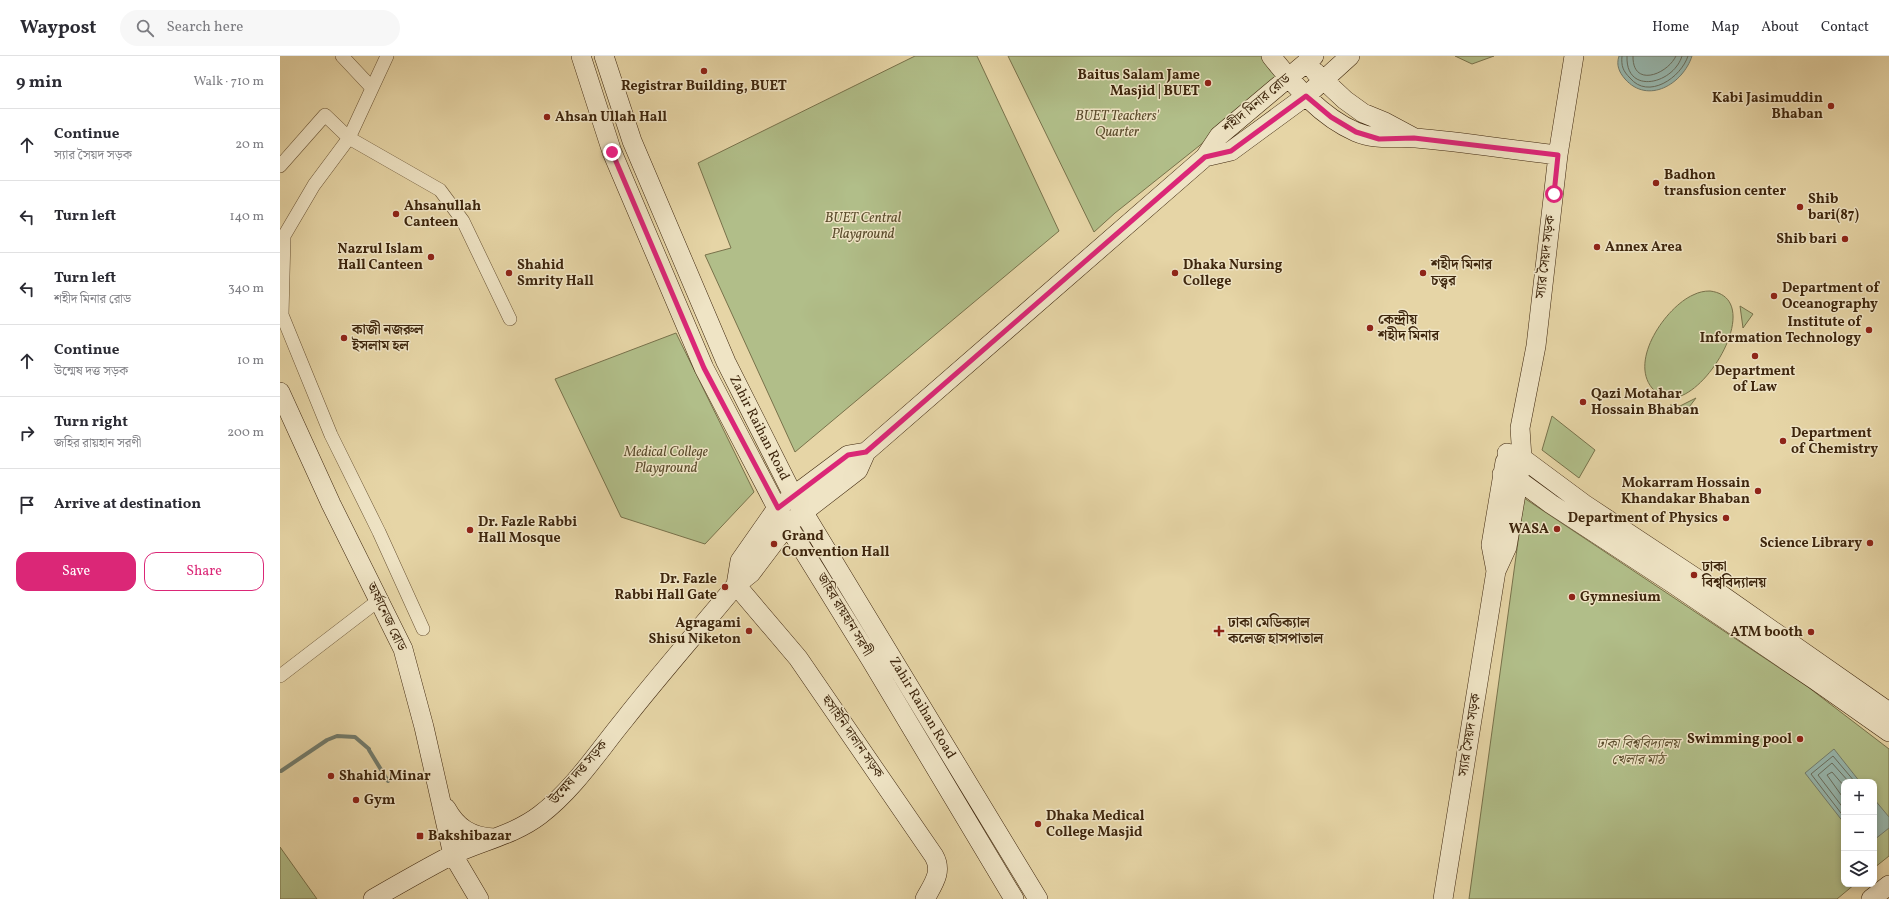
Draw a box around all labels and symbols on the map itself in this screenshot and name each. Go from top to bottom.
marker: Registrar Building, BUET [699,66,709,76]
place label: Baitus Salam Jame Masjid | BUET [1078,66,1200,101]
street label: শহীদ মিনার রোড [1218,69,1296,139]
place label: Registrar Building, BUET [621,77,787,96]
marker: Baitus Salam Jame Masjid | BUET [1203,78,1213,88]
place label: Kabi Jasimuddin Bhaban [1712,89,1823,124]
marker: Kabi Jasimuddin Bhaban [1826,101,1836,111]
park label: BUET Teachers' Quarter [1075,107,1160,142]
place label: Ahsan Ullah Hall [555,108,667,127]
marker: Ahsan Ullah Hall [542,112,552,122]
route end [603,143,621,161]
place label: Badhon transfusion center [1664,166,1786,201]
marker: Badhon transfusion center [1651,178,1661,188]
route start [1545,185,1563,203]
place label: Shib bari(87) [1808,190,1859,225]
place label: Ahsanullah Canteen [404,197,481,232]
marker: Shib bari(87) [1795,202,1805,212]
marker: Ahsanullah Canteen [391,209,401,219]
park label: BUET Central Playground [825,209,902,244]
street label: স্যার সৈয়দ সড়ক [1531,213,1561,301]
place label: Shib bari [1776,230,1837,249]
marker: Shib bari [1840,234,1850,244]
place label: Annex Area [1605,238,1683,257]
place label: Nazrul Islam Hall Canteen [338,240,423,275]
marker: Annex Area [1592,242,1602,252]
marker: Nazrul Islam Hall Canteen [426,252,436,262]
place label: শহীদ মিনার চত্ত্বর [1430,255,1494,291]
place label: Shahid Smrity Hall [517,256,594,291]
place label: Dhaka Nursing College [1183,256,1283,291]
marker: Shahid Smrity Hall [504,268,514,278]
marker: Dhaka Nursing College [1170,268,1180,278]
marker: শহীদ মিনার চত্ত্বর [1418,268,1428,278]
place label: Department of Oceanography [1782,279,1880,314]
marker: Department of Oceanography [1769,291,1779,301]
place label: কেন্দ্রীয় শহীদ মিনার [1377,310,1441,346]
place label: Institute of Information Technology [1700,313,1862,348]
place label: কাজী নজরুল ইসলাম হল [351,320,425,356]
marker: কেন্দ্রীয় শহীদ মিনার [1365,323,1375,333]
marker: Institute of Information Technology [1864,325,1874,335]
marker: কাজী নজরুল ইসলাম হল [339,333,349,343]
marker: Department of Law [1750,351,1760,361]
place label: Department of Law [1715,362,1795,397]
street label: Zahir Raihan Road [724,372,794,484]
place label: Qazi Motahar Hossain Bhaban [1591,385,1699,420]
marker: Qazi Motahar Hossain Bhaban [1578,397,1588,407]
place label: Department of Chemistry [1791,424,1878,459]
marker: Department of Chemistry [1778,436,1788,446]
park label: Medical College Playground [623,443,708,478]
place label: Mokarram Hossain Khandakar Bhaban [1621,474,1750,509]
marker: Mokarram Hossain Khandakar Bhaban [1753,486,1763,496]
place label: Department of Physics [1568,509,1718,528]
place label: Dr. Fazle Rabbi Hall Mosque [478,513,577,548]
marker: Department of Physics [1721,513,1731,523]
place label: WASA [1509,520,1549,539]
marker: WASA [1552,524,1562,534]
marker: Dr. Fazle Rabbi Hall Mosque [465,525,475,535]
place label: Grand Convention Hall [782,527,890,562]
place label: Science Library [1760,534,1862,553]
marker: Science Library [1865,538,1875,548]
marker: Grand Convention Hall [769,539,779,549]
place label: ঢাকা বিশ্ববিদ্যালয় [1701,558,1767,593]
street label: জহির রায়হান সরণী [811,569,876,660]
place label: Dr. Fazle Rabbi Hall Gate [614,570,717,605]
marker: ঢাকা বিশ্ববিদ্যালয় [1689,570,1699,580]
street label: অর্ফানেজ রোড [361,578,412,656]
marker: Dr. Fazle Rabbi Hall Gate [720,582,730,592]
place label: Gymnesium [1580,588,1661,607]
marker: Gymnesium [1567,592,1577,602]
place label: ঢাকা মেডিক্যাল কলেজ হাসপাতাল [1227,613,1325,649]
place label: Agragami Shisu Niketon [648,614,741,649]
place label: ATM booth [1730,623,1803,642]
marker: ঢাকা মেডিক্যাল কলেজ হাসপাতাল [1213,625,1225,637]
marker: Agragami Shisu Niketon [744,626,754,636]
marker: ATM booth [1806,627,1816,637]
street label: Zahir Raihan Road [884,653,960,763]
street label: হুসাইনি দালান সড়ক [816,690,889,783]
street label: স্যার সৈয়দ সড়ক [1454,691,1486,779]
place label: Swimming pool [1687,730,1792,749]
marker: Swimming pool [1795,734,1805,744]
street label: উন্মেষ দত্ত সড়ক [544,735,613,810]
park label: ঢাকা বিশ্ববিদ্যালয় খেলার মাঠ [1596,735,1682,770]
place label: Shahid Minar [339,767,431,786]
marker: Shahid Minar [326,771,336,781]
place label: Gym [364,791,396,810]
marker: Gym [351,795,361,805]
place label: Dhaka Medical College Masjid [1046,807,1145,842]
marker: Dhaka Medical College Masjid [1033,819,1043,829]
place label: Bakshibazar [428,827,512,846]
marker: Bakshibazar [415,831,425,841]

